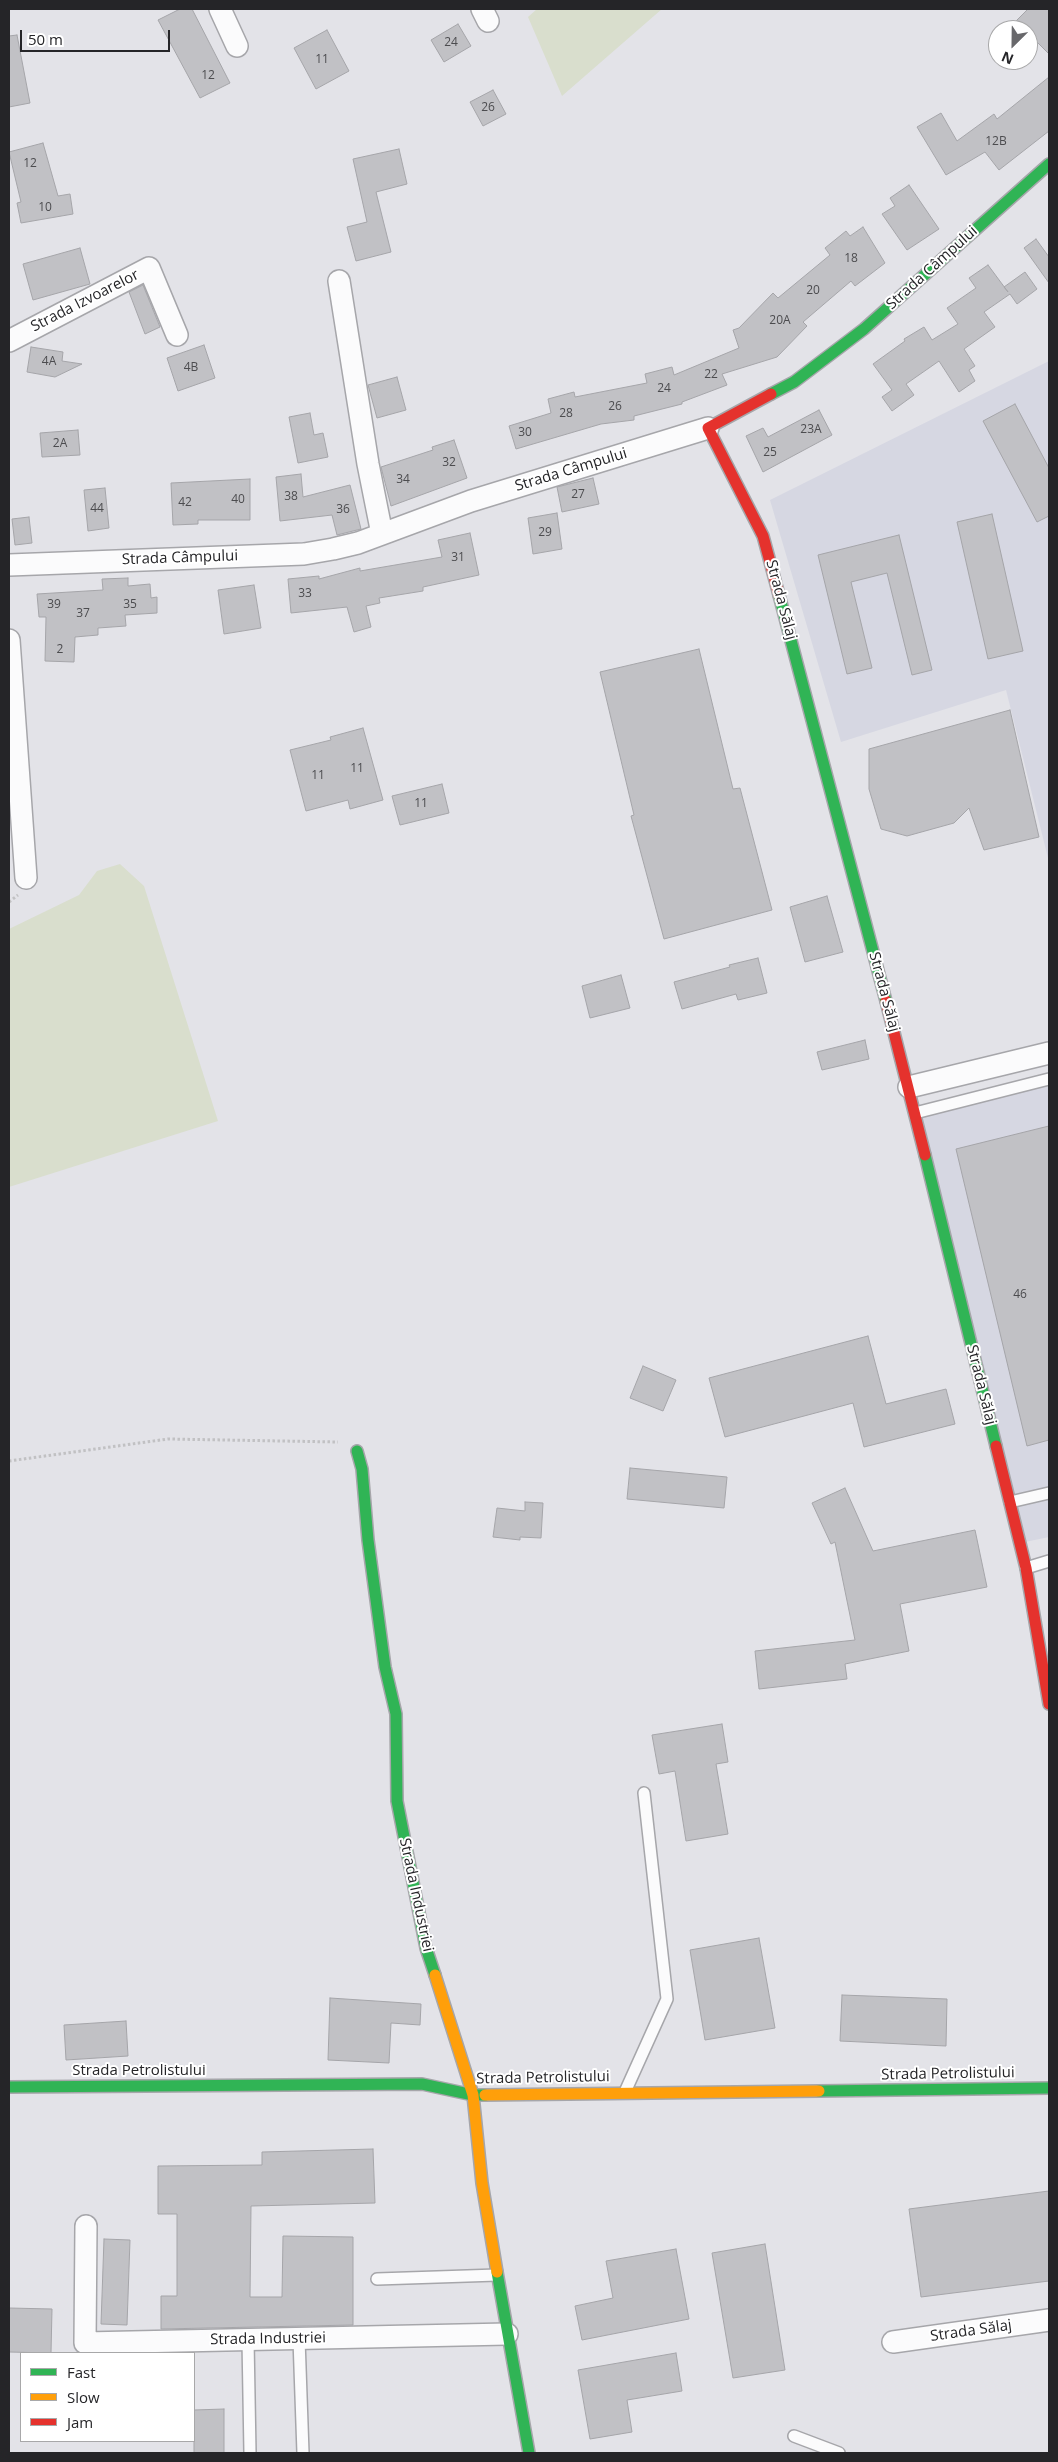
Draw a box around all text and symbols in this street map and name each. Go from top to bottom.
scale bar [22,20,172,52]
north arrow [988,20,1038,70]
text: 50 m [28,29,63,49]
house number: 24 [444,36,458,50]
text: N [998,47,1016,69]
house number: 11 [315,53,329,67]
house number: 12 [201,69,215,83]
house number: 26 [481,101,495,115]
house number: 12B [985,135,1007,149]
house number: 12 [23,157,37,171]
house number: 10 [38,201,52,215]
street label: Strada Câmpului [883,222,981,314]
house number: 18 [844,252,858,266]
street label: Strada Izvoarelor [28,266,142,336]
house number: 20 [806,284,820,298]
house number: 20A [769,314,791,328]
house number: 4A [42,355,56,369]
house number: 4B [184,361,198,375]
house number: 22 [704,368,718,382]
house number: 24 [657,382,671,396]
house number: 26 [608,400,622,414]
house number: 28 [559,407,573,421]
house number: 23A [800,423,822,437]
house number: 30 [518,426,532,440]
house number: 2A [53,437,67,451]
street label: Strada Câmpului [513,444,629,496]
house number: 25 [763,446,777,460]
house number: 32 [442,456,456,470]
house number: 34 [396,473,410,487]
house number: 27 [571,488,585,502]
house number: 38 [284,490,298,504]
house number: 40 [231,493,245,507]
house number: 42 [178,496,192,510]
house number: 44 [90,502,104,516]
house number: 36 [336,503,350,517]
house number: 29 [538,526,552,540]
street label: Strada Câmpului [122,547,238,569]
house number: 31 [451,551,465,565]
street label: Strada Sălaj [762,558,800,642]
house number: 33 [298,587,312,601]
house number: 39 [47,598,61,612]
house number: 35 [123,598,137,612]
house number: 37 [76,607,90,621]
house number: 2 [57,643,63,657]
house number: 11 [350,762,364,776]
house number: 11 [311,769,325,783]
house number: 11 [414,797,428,811]
street label: Strada Sălaj [865,950,903,1034]
house number: 46 [1013,1288,1027,1302]
street label: Strada Sălaj [962,1343,1000,1427]
street label: Strada Industriei [395,1836,437,1954]
street label: Strada Petrolistului [72,2062,206,2080]
street label: Strada Petrolistului [881,2064,1015,2084]
street label: Strada Petrolistului [476,2068,610,2088]
street label: Strada Sălaj [929,2316,1013,2346]
street label: Strada Industriei [210,2329,326,2349]
legend [20,2352,195,2442]
text: Fast [67,2362,96,2382]
text: Slow [67,2387,100,2407]
text: Jam [67,2412,93,2432]

